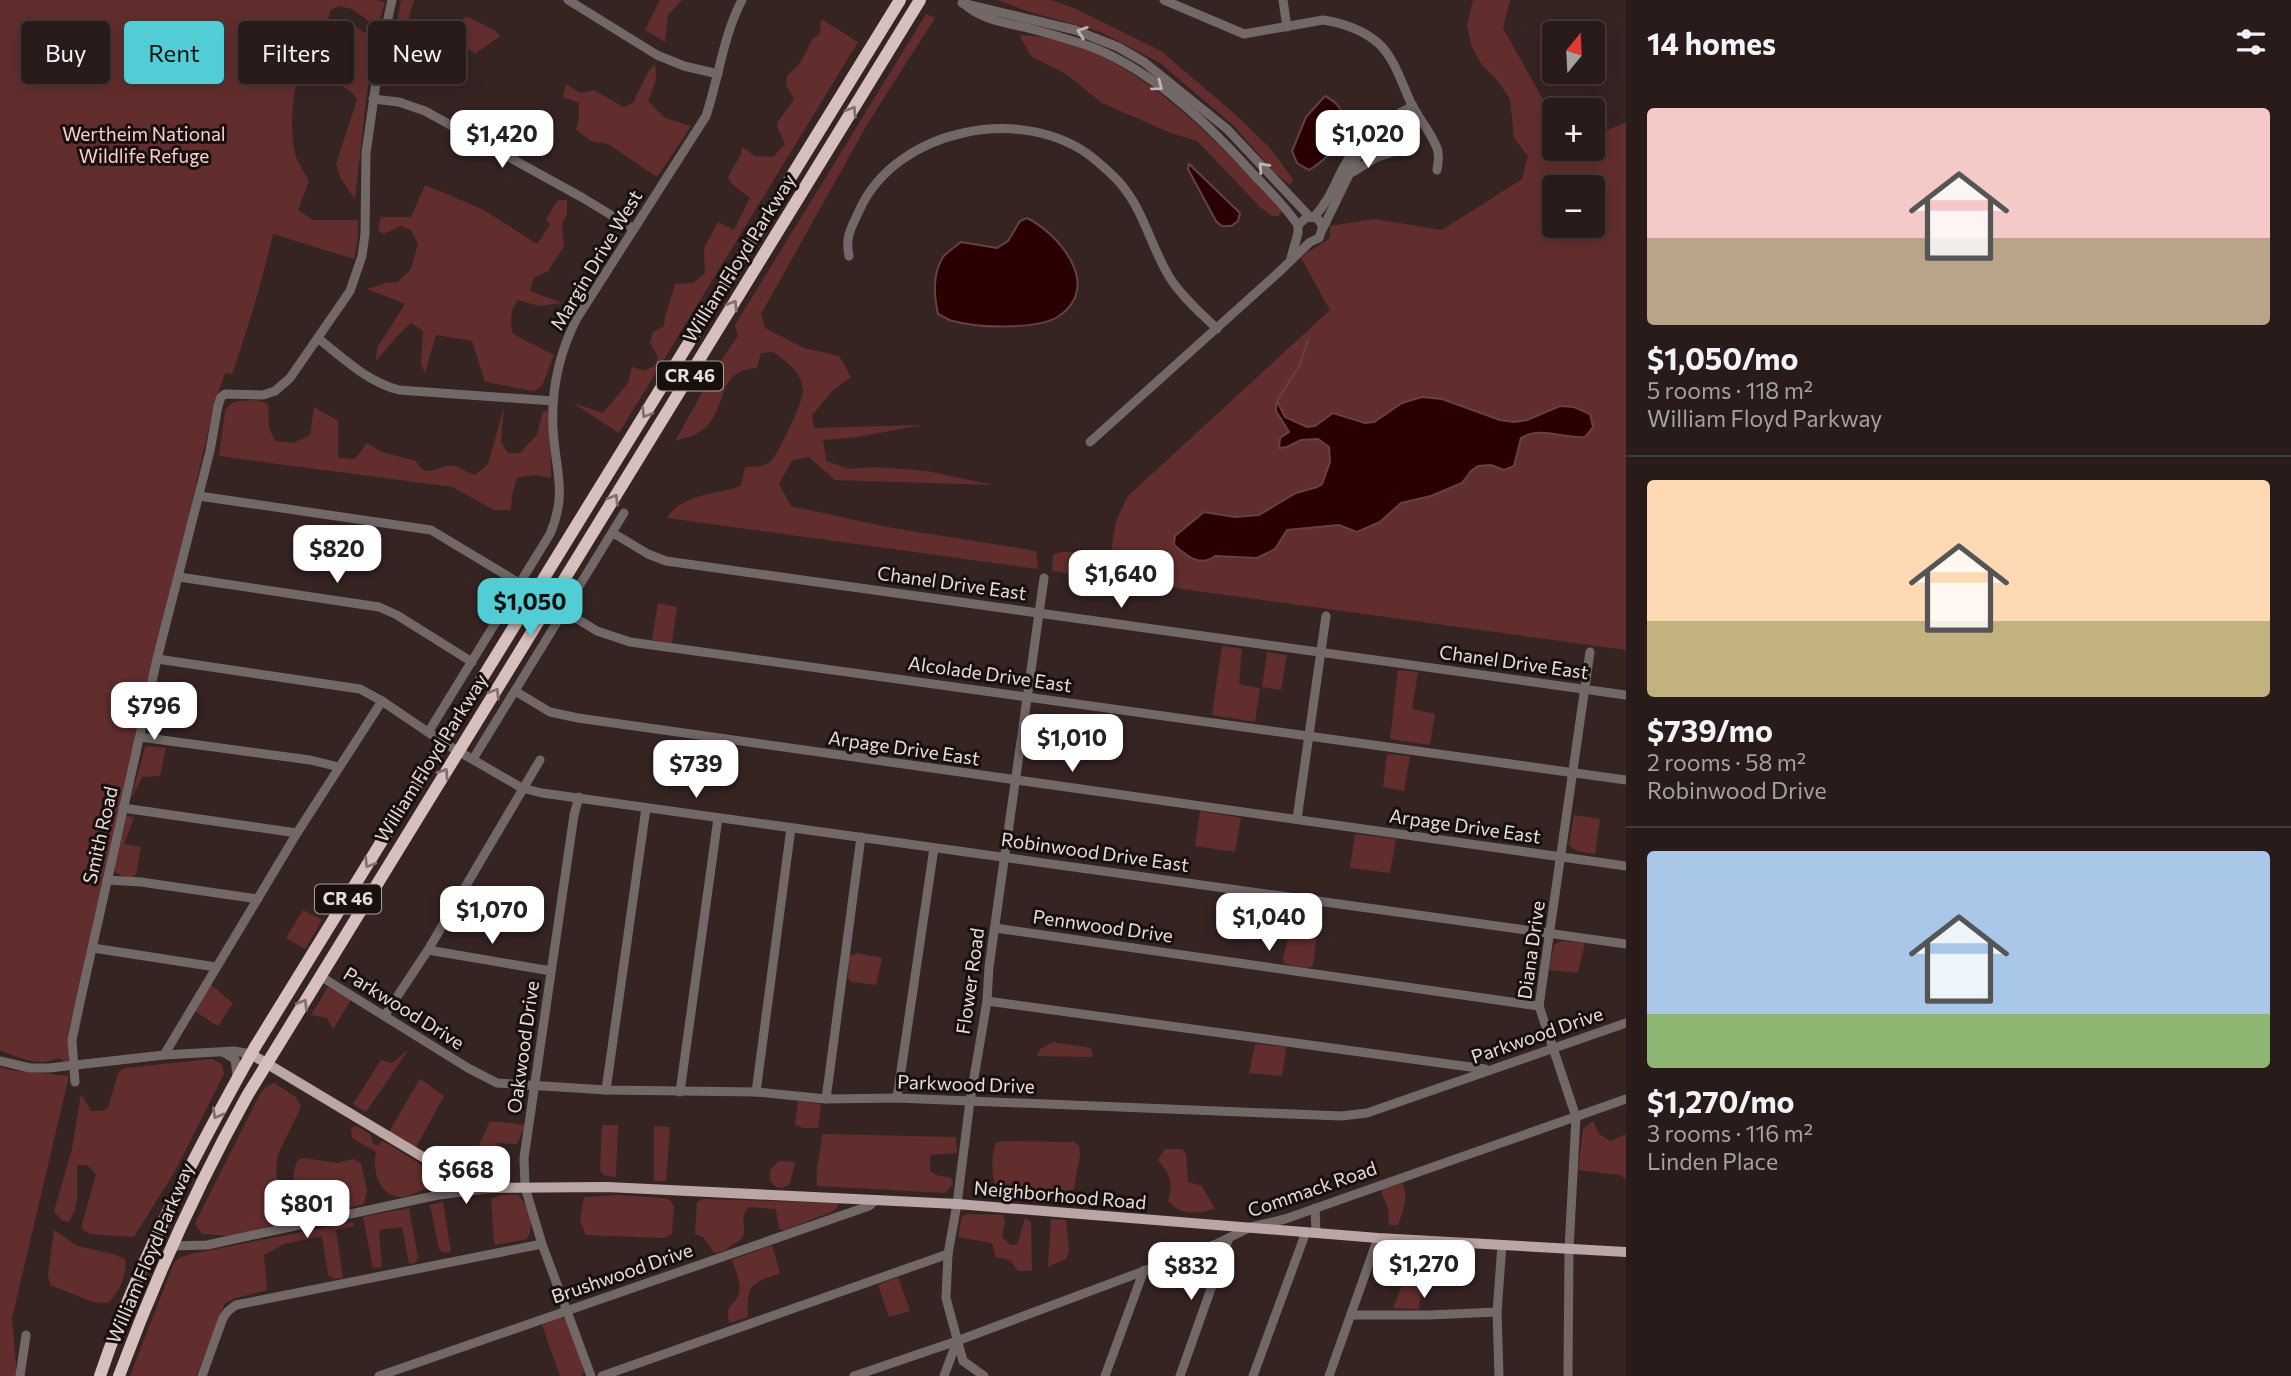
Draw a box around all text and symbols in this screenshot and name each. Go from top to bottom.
chip: Buy [21,21,110,84]
chip: Rent [124,21,224,84]
chip: Filters [238,21,354,84]
chip: New [368,21,466,84]
north arrow [1542,21,1605,84]
map controls [1542,21,1605,238]
icon: filters [2232,23,2270,61]
text: 14 homes [1647,24,1776,61]
one-way arrow [1076,26,1088,40]
one-way arrow [1150,77,1163,90]
button: + [1542,98,1605,161]
one-way arrow [844,106,857,119]
pin: $1,420 [445,110,559,170]
pin: $1,020 [1311,110,1425,170]
text: $1,420 [466,119,538,147]
text: $1,020 [1332,119,1404,147]
park label: Wertheim National Wildlife Refuge [62,122,226,167]
icon: home [1896,153,2022,279]
one-way arrow [1258,162,1271,175]
street label: William Floyd Parkway [677,169,800,346]
button: − [1542,175,1605,238]
street label: Margin Drive West [545,185,647,334]
one-way arrow [725,300,738,313]
text: $1,050/mo [1647,339,1798,376]
road number: CR 46 [657,362,723,390]
text: 5 rooms · 118 m² [1647,376,1813,404]
text: William Floyd Parkway [1647,404,1882,432]
one-way arrow [641,405,654,418]
one-way arrow [606,494,619,507]
icon: home [1896,525,2022,651]
pin: $820 [296,526,378,585]
text: $820 [309,534,365,562]
pin: $1,640 [1064,550,1178,610]
text: $1,640 [1085,559,1157,587]
street label: Chanel Drive East [876,561,1028,604]
pin: $1,050 [473,578,587,638]
text: $1,050 [493,587,567,615]
street label: Chanel Drive East [1438,640,1590,683]
street label: Alcolade Drive East [907,651,1074,696]
street label: William Floyd Parkway [369,669,492,846]
pin: $796 [113,682,195,742]
one-way arrow [486,687,499,700]
text: $796 [127,691,181,719]
text: $739/mo [1647,711,1773,748]
pin: $1,010 [1015,714,1129,774]
text: $1,010 [1037,723,1107,751]
street label: Arpage Drive East [827,725,982,770]
pin: $739 [655,740,737,800]
text: 2 rooms · 58 m² [1647,748,1806,776]
text: $739 [669,749,723,777]
one-way arrow [436,768,449,781]
text: Robinwood Drive [1647,776,1827,804]
street label: Smith Road [77,784,122,886]
street label: Arpage Drive East [1388,803,1543,848]
street label: Robinwood Drive East [1000,827,1191,876]
one-way arrow [365,856,378,869]
road number: CR 46 [315,884,381,914]
pin: $1,070 [435,886,549,946]
pin: $1,040 [1212,894,1326,953]
text: $1,070 [456,895,528,923]
icon: home [1896,896,2022,1022]
street label: Diana Drive [1512,899,1549,1001]
text: $1,040 [1232,902,1306,930]
street label: Pennwood Drive [1032,904,1175,947]
street label: Flower Road [951,926,988,1036]
street label: Parkwood Drive [340,961,469,1054]
street label: Oakwood Drive [502,979,543,1115]
one-way arrow [294,999,307,1012]
street label: Parkwood Drive [1468,1001,1606,1068]
street label: Parkwood Drive [897,1070,1035,1097]
text: $1,270/mo [1647,1082,1795,1119]
one-way arrow [212,1106,225,1119]
text: 3 rooms · 116 m² [1647,1119,1813,1147]
pin: $668 [425,1146,507,1206]
text: Linden Place [1647,1147,1778,1175]
text: $668 [438,1155,494,1183]
street label: Commack Road [1244,1156,1379,1221]
street label: William Floyd Parkway [101,1159,198,1347]
street label: Neighborhood Road [973,1175,1147,1214]
pin: $801 [266,1180,348,1240]
text: $801 [280,1189,334,1217]
street label: Brushwood Drive [548,1238,695,1307]
pin: $1,270 [1367,1240,1481,1300]
pin: $832 [1150,1242,1232,1302]
text: $1,270 [1389,1249,1459,1277]
text: $832 [1164,1251,1218,1279]

